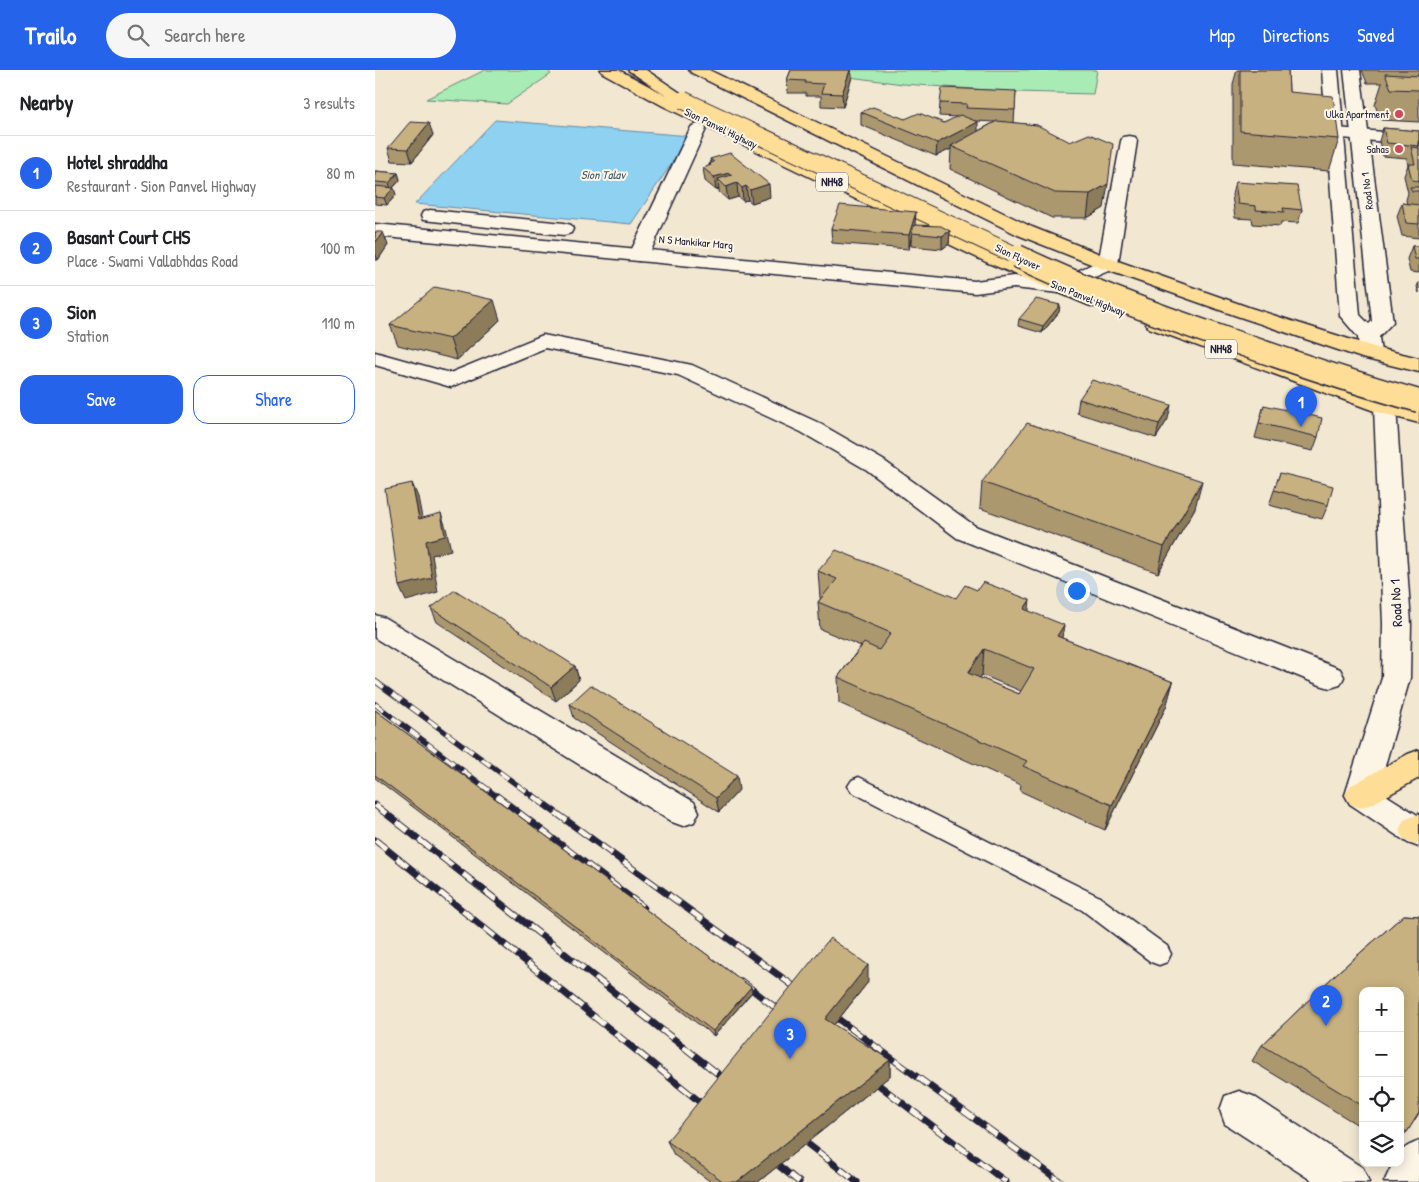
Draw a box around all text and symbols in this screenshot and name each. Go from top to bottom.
search box [106,13,456,58]
text: Trailo [25,19,76,51]
icon: search [124,21,152,49]
text: Search here [164,22,246,48]
text: Map [1210,23,1235,48]
text: Directions [1263,23,1329,48]
text: Saved [1357,23,1394,48]
text: Nearby [20,88,73,117]
text: 3 results [303,92,355,114]
street label: Sion Panvel Highway [682,104,760,152]
place label: Ulka Apartment [1326,107,1389,121]
marker: Ulka Apartment [1393,108,1405,120]
place label: Sahas [1366,142,1389,156]
marker: Sahas [1393,143,1405,155]
text: Hotel shraddha [67,149,167,175]
text: 1 [33,162,39,184]
text: 80 m [326,162,355,184]
water label: Sion Talav [581,166,627,183]
road number: NH48 [816,172,848,191]
street label: Road No 1 [1358,172,1376,210]
text: Restaurant · Sion Panvel Highway [67,175,256,197]
text: Basant Court CHS [67,224,190,250]
street label: N S Mankikar Marg [658,232,734,252]
text: 2 [32,237,40,259]
text: 100 m [320,237,355,259]
street label: Sion Flyover [993,240,1044,274]
text: Place · Swami Vallabhdas Road [67,250,238,272]
street label: Sion Panvel Highway [1049,277,1128,319]
text: Sion [67,299,96,325]
text: 3 [32,312,40,334]
text: 110 m [322,312,355,334]
text: Station [67,325,109,347]
road number: NH48 [1205,340,1237,358]
button: Save [20,375,183,424]
button: Share [193,375,355,424]
pin: 1 [1285,386,1317,427]
your location [1064,578,1090,604]
street label: Road No 1 [1385,579,1406,627]
pin: 2 [1310,985,1342,1026]
map controls [1359,987,1404,1167]
button: + [1359,987,1404,1032]
pin: 3 [774,1018,806,1059]
button: − [1359,1032,1404,1077]
button: locate [1359,1077,1404,1122]
button: layers [1359,1122,1404,1167]

